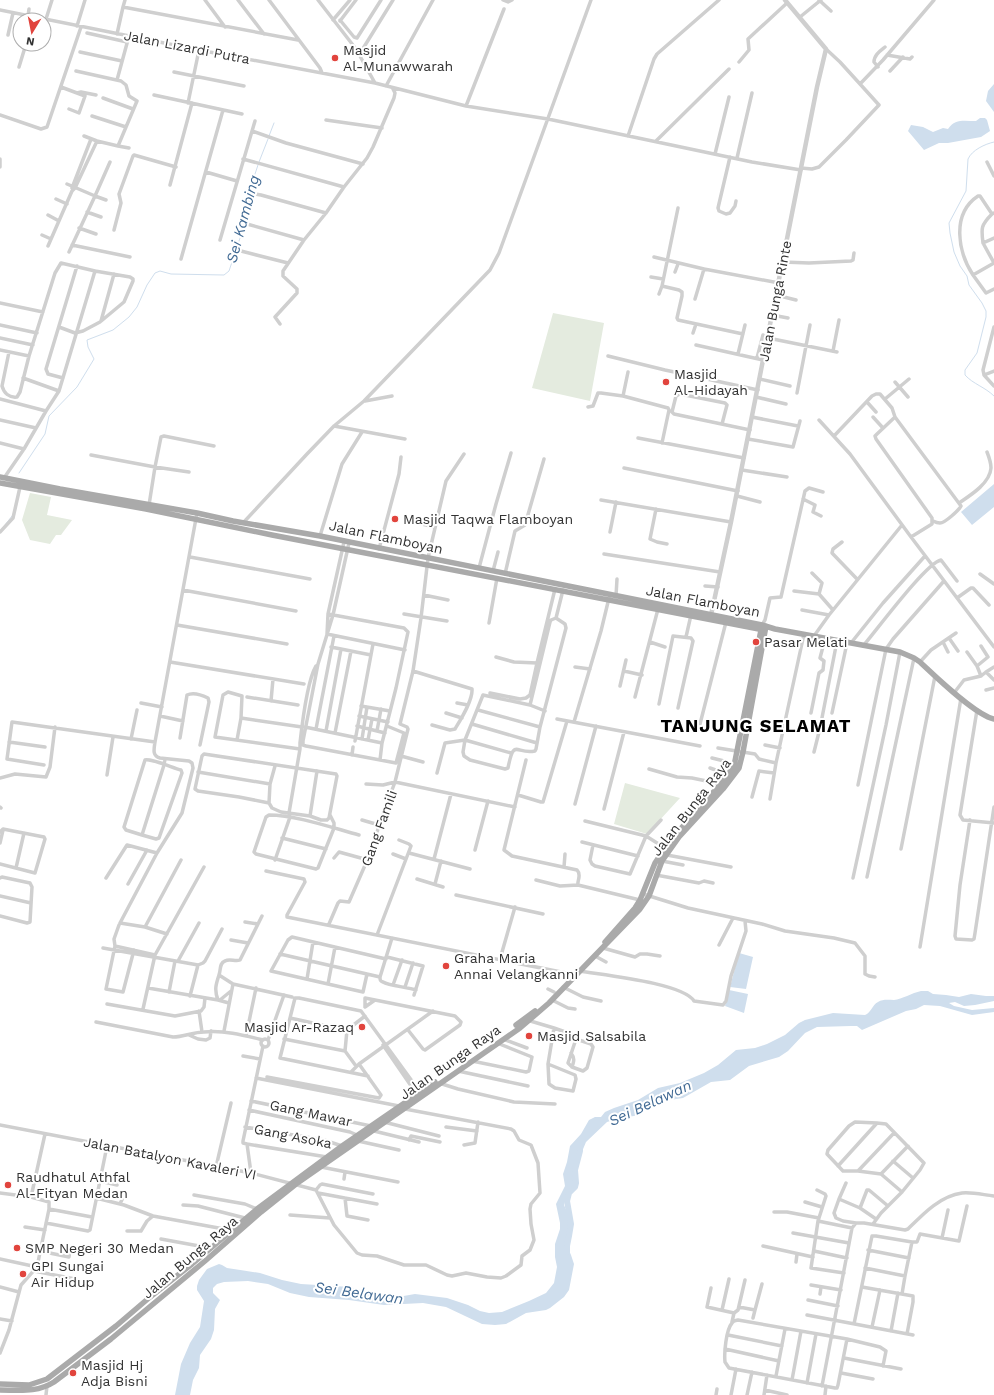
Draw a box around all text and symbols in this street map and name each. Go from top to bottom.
north arrow [12,12,52,52]
street label: Jalan Lizardi Putra [123,27,251,67]
text: N [25,34,35,48]
place label: Masjid Al-Munawwarah [343,42,453,74]
marker: Masjid Al-Munawwarah [330,53,340,63]
water label: Sei Kambing [223,173,263,265]
street label: Jalan Bunga Rinte [755,239,795,363]
place label: Masjid Al-Hidayah [674,366,748,398]
marker: Masjid Al-Hidayah [661,377,671,387]
place label: Masjid Taqwa Flamboyan [403,511,573,527]
marker: Masjid Taqwa Flamboyan [390,514,400,524]
street label: Jalan Flamboyan [328,517,444,557]
street label: Jalan Flamboyan [645,582,761,620]
place label: Pasar Melati [764,634,847,650]
marker: Pasar Melati [751,637,761,647]
district label: TANJUNG SELAMAT [660,715,852,736]
street label: Jalan Bunga Raya [648,755,734,859]
street label: Gang Famili [358,788,400,868]
place label: Graha Maria Annai Velangkanni [454,950,578,982]
marker: Graha Maria Annai Velangkanni [441,961,451,971]
place label: Masjid Ar-Razaq [244,1019,354,1035]
street label: Jalan Bunga Raya [397,1021,504,1103]
marker: Masjid Ar-Razaq [357,1022,367,1032]
place label: Masjid Salsabila [537,1028,646,1044]
marker: Masjid Salsabila [524,1031,534,1041]
water label: Sei Belawan [606,1076,694,1130]
street label: Gang Mawar [268,1096,354,1130]
street label: Gang Asoka [253,1121,333,1151]
street label: Jalan Batalyon Kavaleri VI [82,1133,258,1183]
place label: Raudhatul Athfal Al-Fityan Medan [16,1169,131,1201]
marker: Raudhatul Athfal Al-Fityan Medan [3,1180,13,1190]
street label: Jalan Bunga Raya [139,1212,241,1301]
place label: SMP Negeri 30 Medan [25,1240,174,1256]
marker: SMP Negeri 30 Medan [12,1243,22,1253]
place label: GPI Sungai Air Hidup [31,1258,104,1290]
marker: GPI Sungai Air Hidup [18,1269,28,1279]
water label: Sei Belawan [314,1278,404,1308]
place label: Masjid Hj Adja Bisni [81,1357,148,1389]
marker: Masjid Hj Adja Bisni [68,1368,78,1378]

